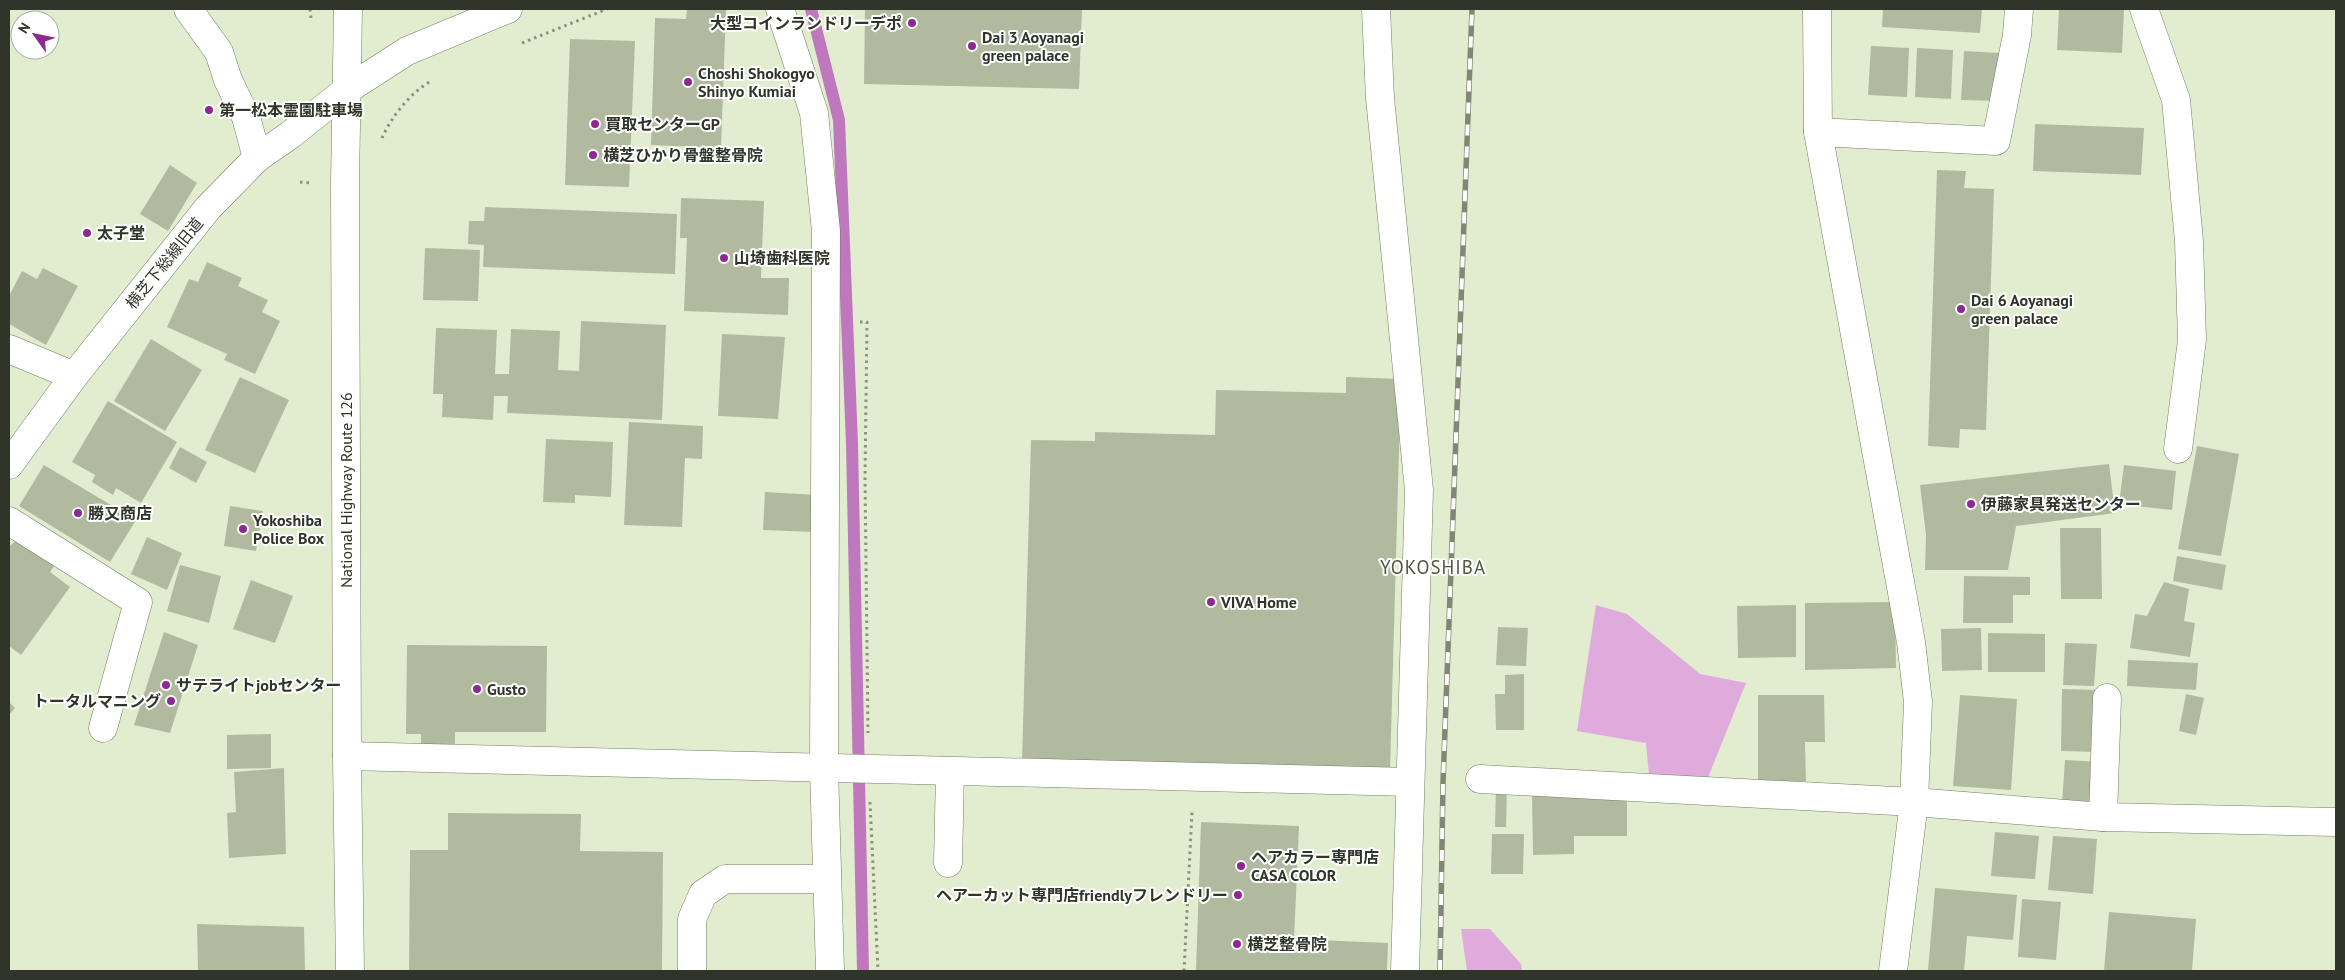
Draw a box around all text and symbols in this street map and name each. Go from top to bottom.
north arrow [10,10,60,60]
place label: 大型コインランドリーデポ [710,13,902,33]
marker: 大型コインランドリーデポ [906,17,918,29]
text: N [14,19,34,37]
place label: Dai 3 Aoyanagi green palace [982,27,1084,65]
marker: Dai 3 Aoyanagi green palace [966,40,978,52]
place label: Choshi Shokogyo Shinyo Kumiai [698,63,815,101]
marker: Choshi Shokogyo Shinyo Kumiai [682,76,694,88]
place label: 第一松本霊園駐車場 [219,100,363,120]
marker: 第一松本霊園駐車場 [203,104,215,116]
place label: 買取センターGP [605,114,720,134]
marker: 買取センターGP [589,118,601,130]
place label: 横芝ひかり骨盤整骨院 [603,145,763,165]
marker: 横芝ひかり骨盤整骨院 [587,149,599,161]
street label: 横芝下総線旧道 [121,213,207,313]
place label: 太子堂 [97,223,145,243]
marker: 太子堂 [81,227,93,239]
place label: 山埼歯科医院 [734,248,830,268]
marker: 山埼歯科医院 [718,252,730,264]
place label: Dai 6 Aoyanagi green palace [1971,290,2073,328]
marker: Dai 6 Aoyanagi green palace [1955,303,1967,315]
street label: National Highway Route 126 [336,392,356,588]
place label: 伊藤家具発送センター [1980,494,2141,514]
marker: 伊藤家具発送センター [1965,498,1977,510]
place label: 勝又商店 [88,503,152,523]
marker: 勝又商店 [72,507,84,519]
place label: Yokoshiba Police Box [252,510,325,548]
marker: Yokoshiba Police Box [237,523,249,535]
district label: YOKOSHIBA [1380,555,1486,579]
place label: VIVA Home [1220,592,1297,612]
marker: VIVA Home [1205,596,1217,608]
place label: サテライトjobセンター [176,675,341,695]
marker: サテライトjobセンター [160,679,172,691]
place label: Gusto [487,679,527,699]
marker: Gusto [471,683,483,695]
place label: トータルマニング [33,691,161,711]
marker: トータルマニング [165,695,177,707]
place label: ヘアカラー専門店 CASA COLOR [1251,847,1379,885]
marker: ヘアカラー専門店 CASA COLOR [1235,860,1247,872]
place label: ヘアーカット専門店friendlyフレンドリー [936,885,1228,905]
marker: ヘアーカット専門店friendlyフレンドリー [1232,889,1244,901]
place label: 横芝整骨院 [1247,934,1327,954]
marker: 横芝整骨院 [1231,938,1243,950]

